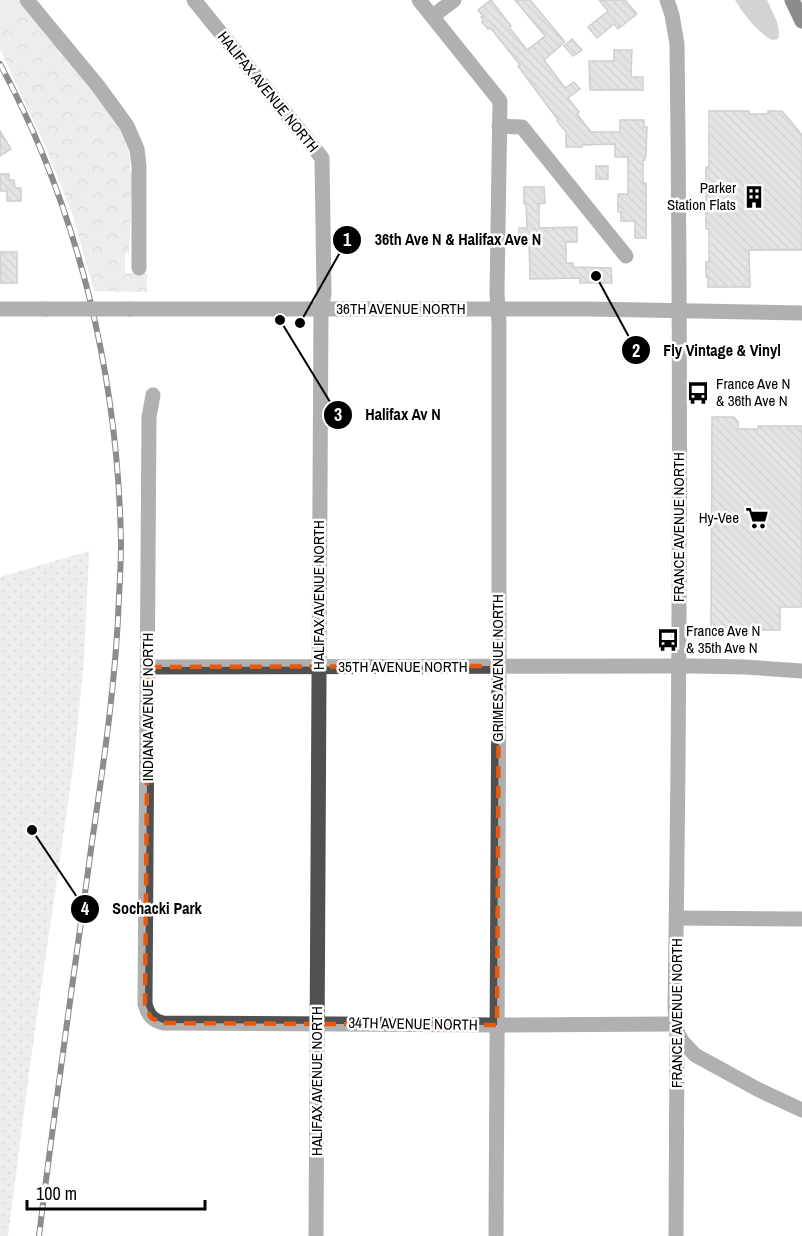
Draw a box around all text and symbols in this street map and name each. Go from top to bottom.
street label: HALIFAX AVENUE NORTH [213,27,324,157]
place label: Parker Station Flats [667,177,736,215]
building icon: Parker Station Flats [741,184,767,210]
callout: 36th Ave N & Halifax Ave N [332,223,554,257]
text: 1 [343,227,352,252]
text: 36th Ave N & Halifax Ave N [375,228,541,250]
street label: 36TH AVENUE NORTH [336,298,466,319]
callout: Fly Vintage & Vinyl [621,333,793,367]
text: 2 [632,338,640,363]
text: Fly Vintage & Vinyl [663,339,781,361]
place label: France Ave N & 36th Ave N [716,373,790,411]
bus stop icon: France Ave N & 36th Ave N [685,380,711,406]
callout: Halifax Av N [323,398,453,432]
text: 3 [334,402,342,427]
text: Halifax Av N [365,403,441,425]
street label: FRANCE AVENUE NORTH [668,452,689,602]
supermarket icon: Hy-Vee [744,505,770,531]
place label: Hy-Vee [699,507,739,528]
street label: HALIFAX AVENUE NORTH [308,520,329,670]
street label: GRIMES AVENUE NORTH [487,594,508,742]
place label: France Ave N & 35th Ave N [686,620,760,658]
bus stop icon: France Ave N & 35th Ave N [655,627,681,653]
street label: INDIANA AVENUE NORTH [137,633,158,781]
street label: 35TH AVENUE NORTH [338,656,468,677]
callout: Sochacki Park [70,892,214,926]
text: 4 [81,896,90,921]
text: Sochacki Park [112,897,203,919]
street label: FRANCE AVENUE NORTH [666,938,687,1088]
street label: HALIFAX AVENUE NORTH [306,1006,327,1156]
street label: 34TH AVENUE NORTH [348,1012,478,1035]
scale bar [27,1173,206,1211]
text: 100 m [36,1181,77,1206]

